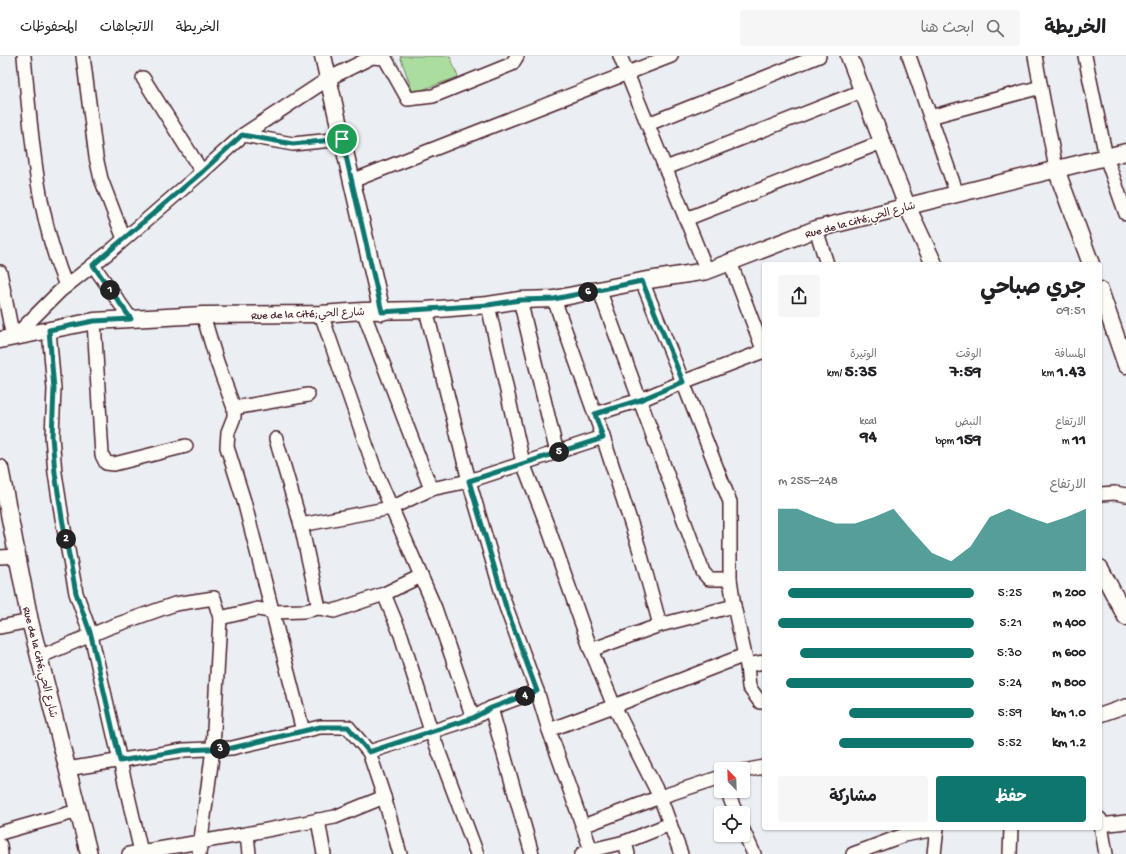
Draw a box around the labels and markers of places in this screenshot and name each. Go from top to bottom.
pin [325,122,359,156]
pin: 1 [100,280,120,300]
pin: 6 [578,282,598,302]
pin: 5 [549,442,569,462]
pin: 2 [56,529,76,549]
pin: 4 [515,686,535,706]
pin: 3 [210,739,230,759]

